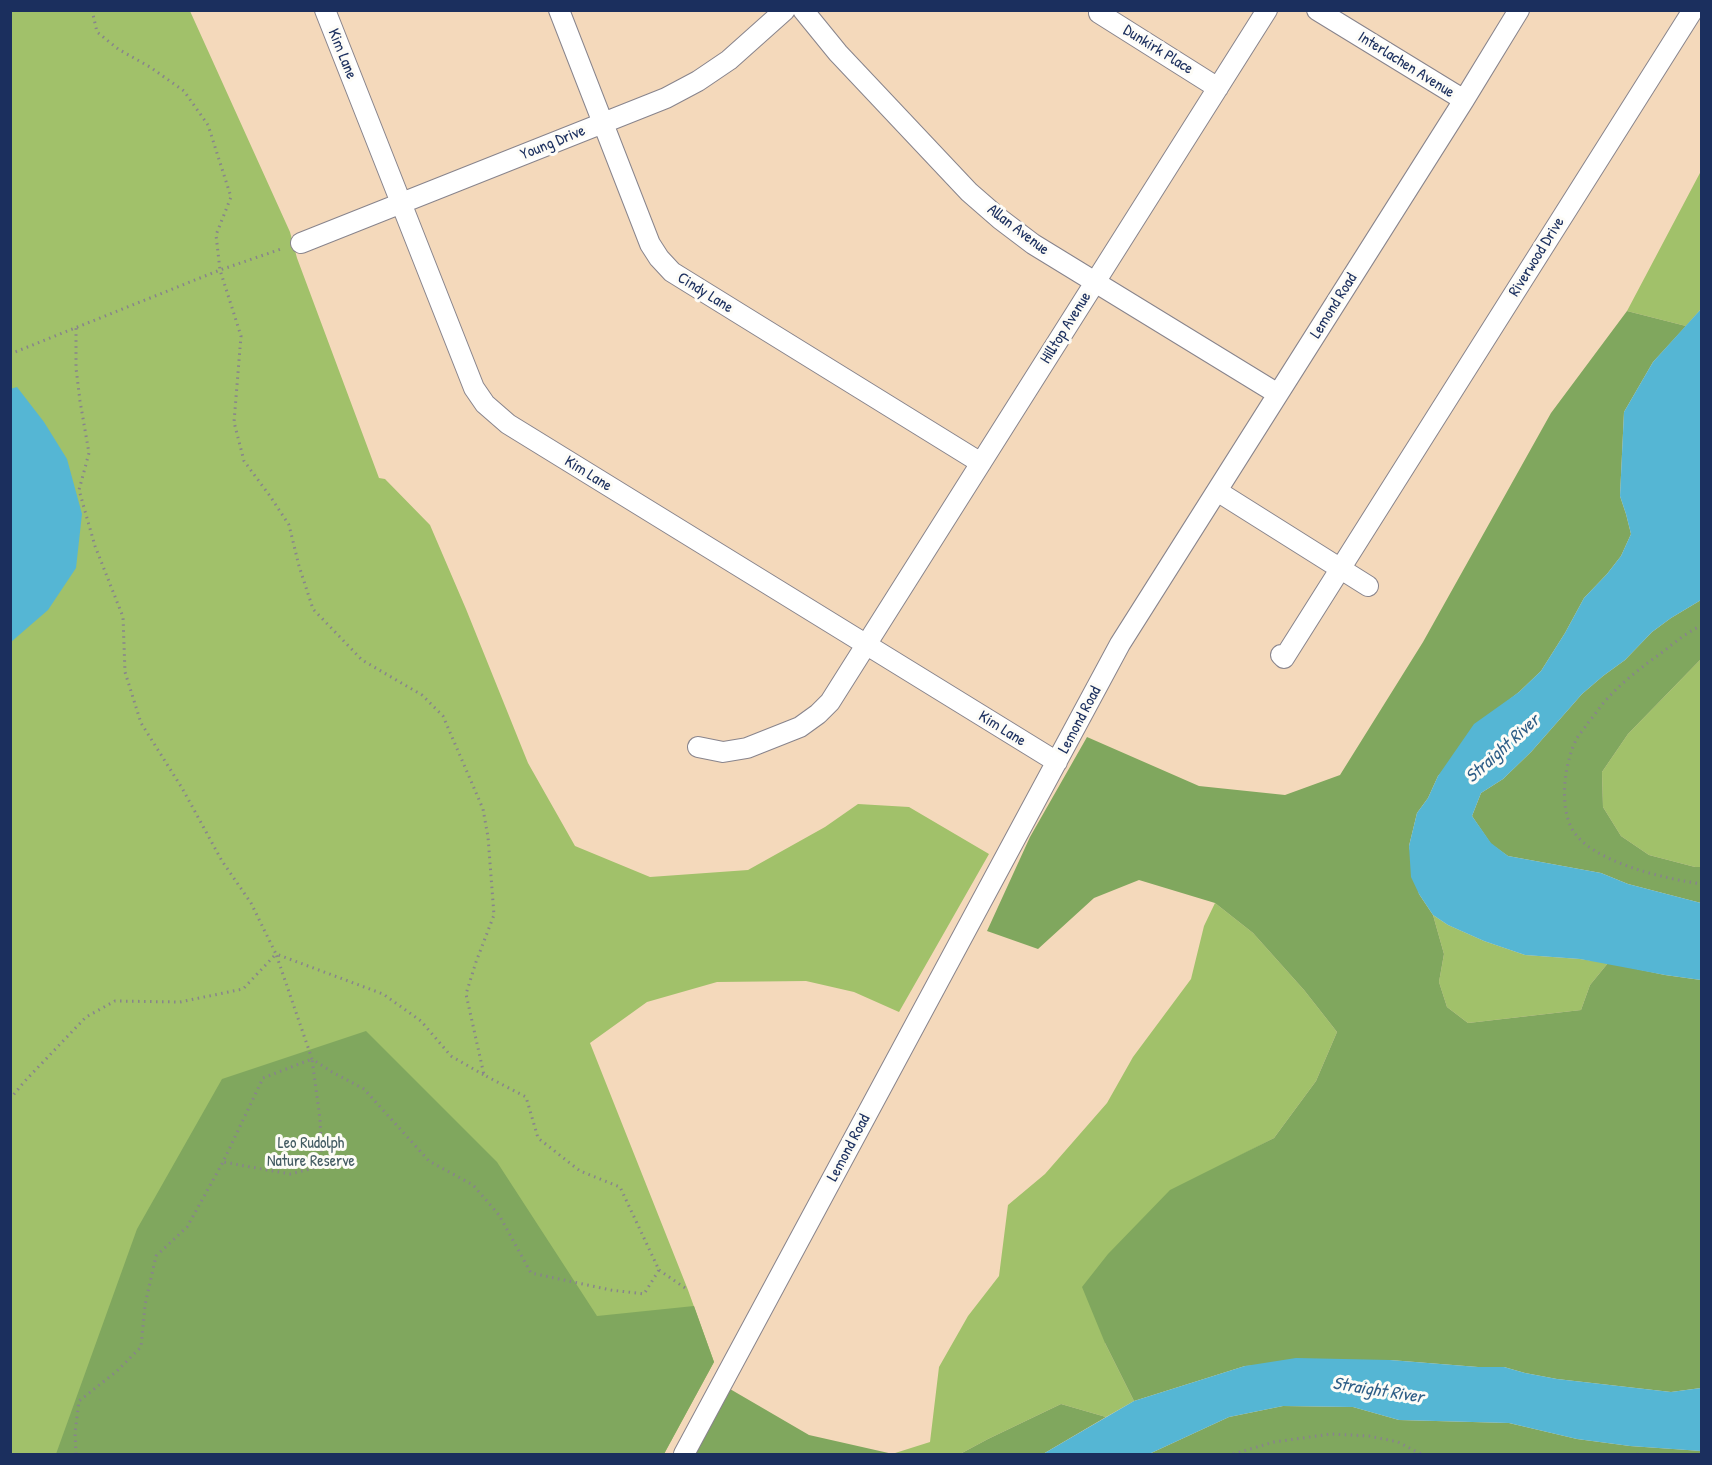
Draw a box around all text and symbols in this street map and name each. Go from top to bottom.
street label: Dunkirk Place [1120,21,1196,79]
street label: Kim Lane [323,26,361,82]
street label: Interlachen Avenue [1354,28,1458,102]
street label: Young Drive [518,121,588,165]
street label: Allan Avenue [983,201,1053,259]
street label: Riverwood Drive [1505,214,1569,300]
street label: Cindy Lane [674,268,736,318]
street label: Lemond Road [1307,270,1361,342]
street label: Hilltop Avenue [1036,289,1096,367]
street label: Kim Lane [561,452,615,496]
street label: Lemond Road [1054,683,1106,757]
street label: Kim Lane [975,707,1029,751]
water label: Straight River [1462,710,1544,788]
street label: Lemond Road [823,1111,875,1185]
park label: Leo Rudolph Nature Reserve [267,1134,355,1172]
water label: Straight River [1331,1373,1425,1409]

